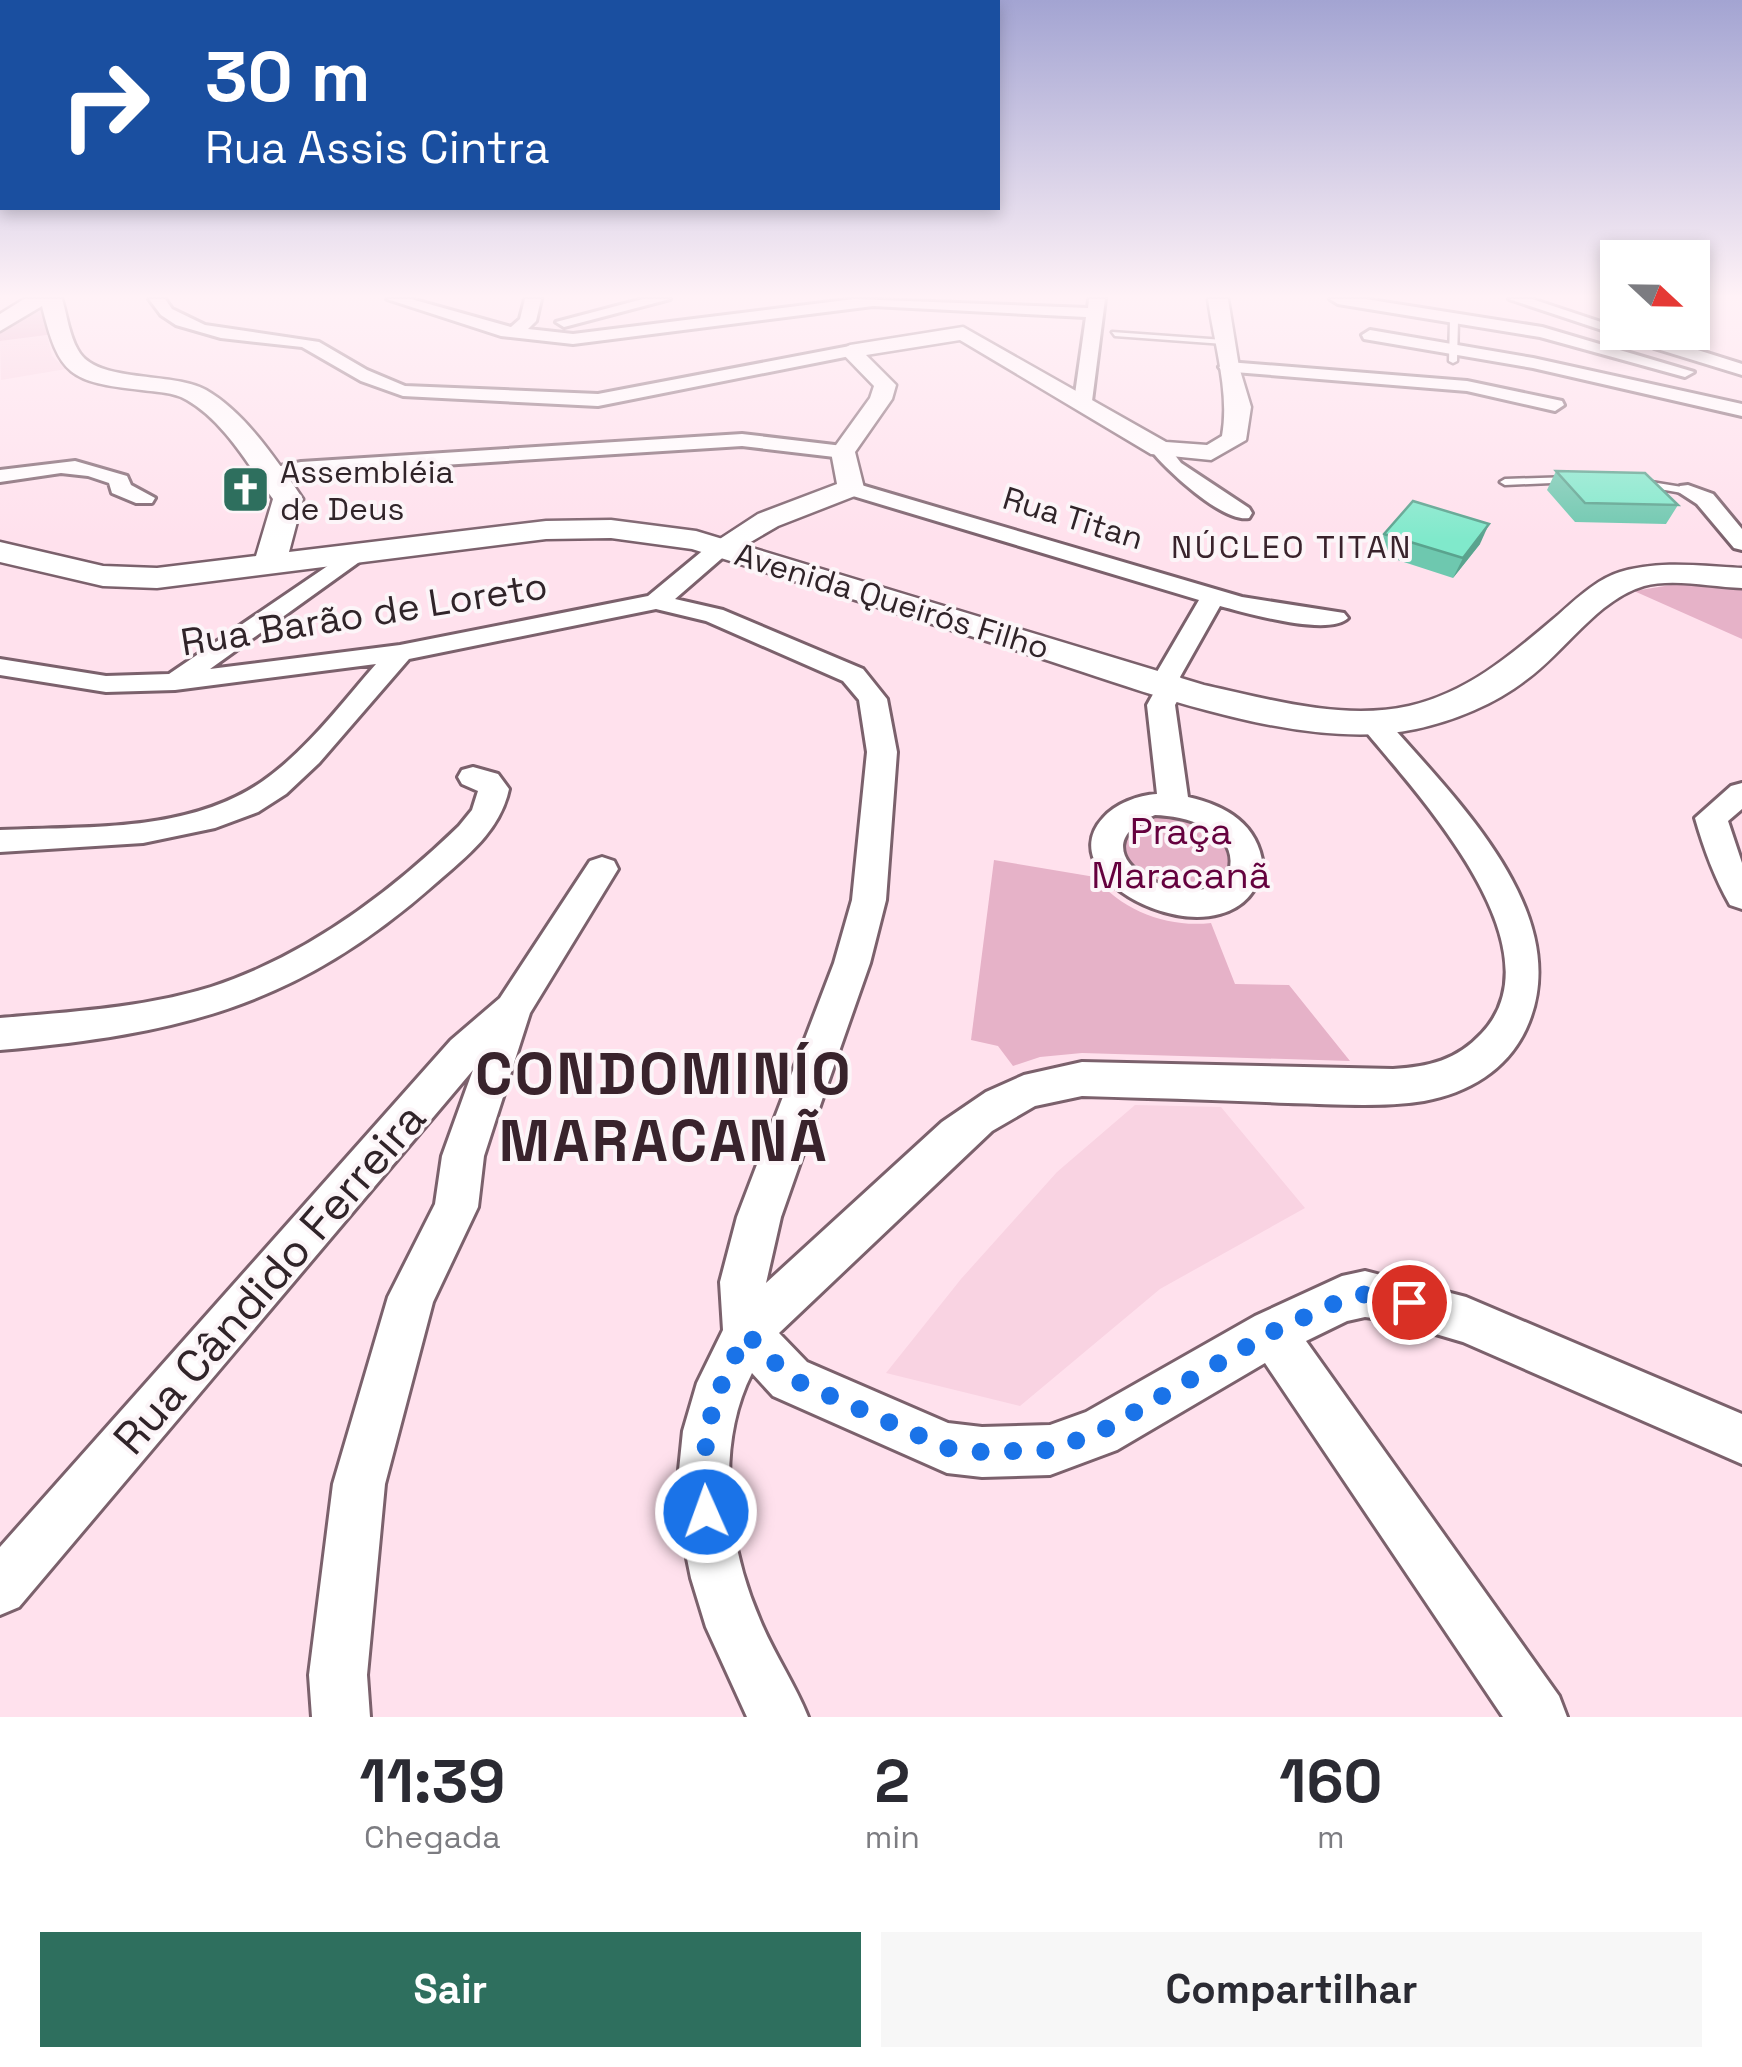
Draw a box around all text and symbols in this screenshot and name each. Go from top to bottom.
text: 30 m [205,32,370,121]
icon: right [40,40,170,170]
text: Rua Assis Cintra [205,119,550,176]
north arrow [1600,240,1710,350]
map controls [1600,240,1710,350]
place label: Assembléia de Deus [280,452,454,529]
church icon: Assembléia de Deus [219,464,271,516]
street label: Rua Titan [998,478,1148,558]
district label: NÚCLEO TITAN [1171,527,1413,567]
street label: Avenida Queirós Filho [730,534,1054,668]
street label: Rua Barão de Loreto [177,561,551,667]
park label: Praça Maracanã [1091,807,1271,899]
district label: CONDOMINÍO MARACANÃ [475,1037,853,1178]
street label: Rua Cândido Ferreira [101,1091,438,1466]
pin [1367,1260,1452,1345]
icon: arrive [1382,1275,1437,1330]
position arrow [654,1460,758,1564]
text: 11:39 [360,1743,505,1820]
text: 2 [874,1743,910,1820]
text: 160 [1279,1743,1382,1820]
text: Chegada [364,1817,501,1857]
text: min [865,1817,920,1857]
text: m [1317,1817,1345,1857]
button: Sair [40,1932,861,2047]
button: Compartilhar [881,1932,1702,2047]

